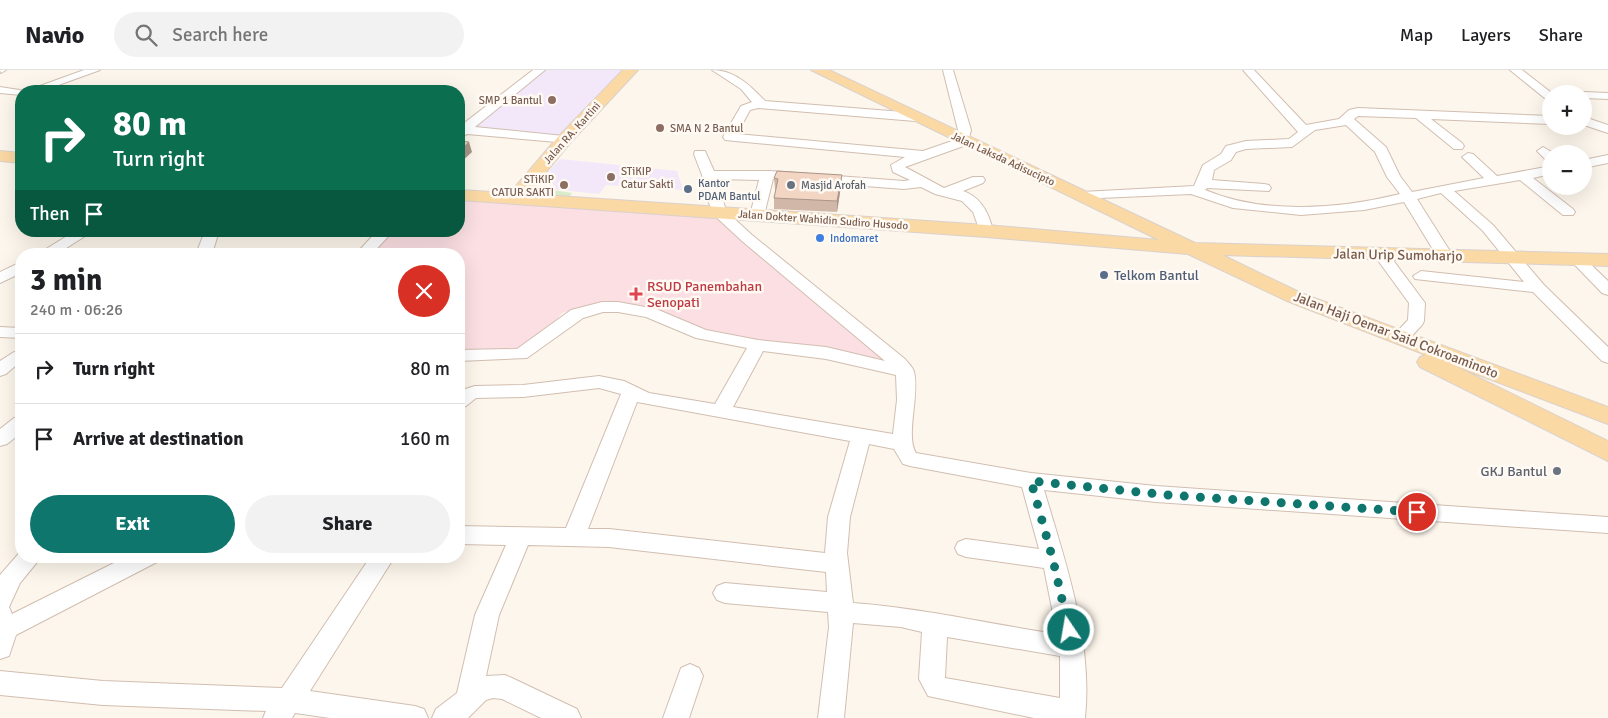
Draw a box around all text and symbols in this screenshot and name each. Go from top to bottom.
search box [114,12,464,57]
text: Navio [25,20,84,50]
icon: search [132,21,160,49]
text: Search here [172,23,268,47]
text: Map [1400,24,1433,46]
text: Layers [1461,24,1511,46]
text: Share [1539,24,1583,46]
map controls [1542,85,1592,195]
button: + [1542,85,1592,135]
place label: SMP 1 Bantul [479,94,542,107]
marker: SMP 1 Bantul [546,94,558,106]
street label: Jalan RA. Kartini [541,99,603,167]
text: 80 m [113,102,187,145]
icon: right [30,105,95,170]
marker: SMA N 2 Bantul [654,122,666,134]
place label: SMA N 2 Bantul [670,122,744,135]
street label: Jalan Laksda Adisucipto [949,129,1057,189]
text: Turn right [113,145,205,172]
button: − [1542,145,1592,195]
place label: STiKIP Catur Sakti [621,165,674,191]
marker: STiKIP Catur Sakti [605,171,617,183]
place label: STiKIP CATUR SAKTI [491,173,554,199]
place label: Kantor PDAM Bantul [698,177,761,203]
marker: STiKIP CATUR SAKTI [558,179,570,191]
marker: Masjid Arofah [785,179,797,191]
place label: Masjid Arofah [801,179,866,192]
marker: Kantor PDAM Bantul [682,183,694,195]
icon: arrive [80,200,108,228]
text: Then [30,202,70,226]
street label: Jalan Dokter Wahidin Sudiro Husodo [737,208,909,232]
marker: Indomaret [814,232,826,244]
place label: Indomaret [830,232,878,245]
street label: Jalan Urip Sumoharjo [1333,245,1463,265]
text: 3 min [30,262,102,299]
button: close [398,265,450,317]
place label: Telkom Bantul [1114,267,1199,284]
marker: Telkom Bantul [1098,269,1110,281]
place label: RSUD Panembahan Senopati [647,278,762,311]
marker: RSUD Panembahan Senopati [629,287,643,301]
street label: Jalan Haji Oemar Said Cokroaminoto [1291,288,1501,382]
text: 240 m · 06:26 [30,300,123,320]
icon: right [30,355,58,383]
text: Turn right [73,357,155,381]
text: 80 m [410,357,450,381]
icon: arrive [30,425,58,453]
text: Arrive at destination [73,427,244,451]
text: 160 m [400,427,450,451]
place label: GKJ Bantul [1480,463,1547,480]
marker: GKJ Bantul [1551,465,1563,477]
pin [1396,491,1438,533]
button: Exit [30,495,235,553]
button: Share [245,495,450,553]
icon: arrive [1403,498,1431,526]
position arrow [1042,603,1094,655]

